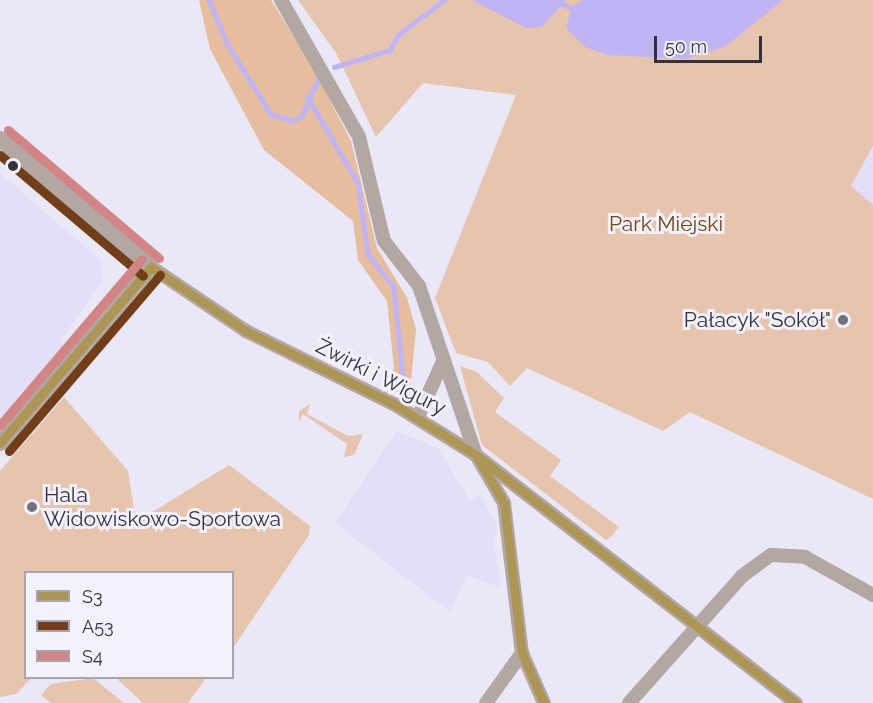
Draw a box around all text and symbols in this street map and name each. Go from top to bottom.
scale bar [657,24,765,62]
text: 50 m [665,36,707,57]
unlabelled marker [7,160,19,172]
park label: Park Miejski [609,211,723,237]
place label: Pałacyk "Sokół" [683,307,831,333]
marker: Pałacyk "Sokół" [836,313,850,327]
street label: Żwirki i Wigury [311,333,451,421]
place label: Hala Widowiskowo-Sportowa [44,482,281,532]
marker: Hala Widowiskowo-Sportowa [25,500,39,514]
legend [24,571,234,679]
text: S3 [82,586,103,607]
text: A53 [82,616,114,637]
text: S4 [82,646,103,667]

